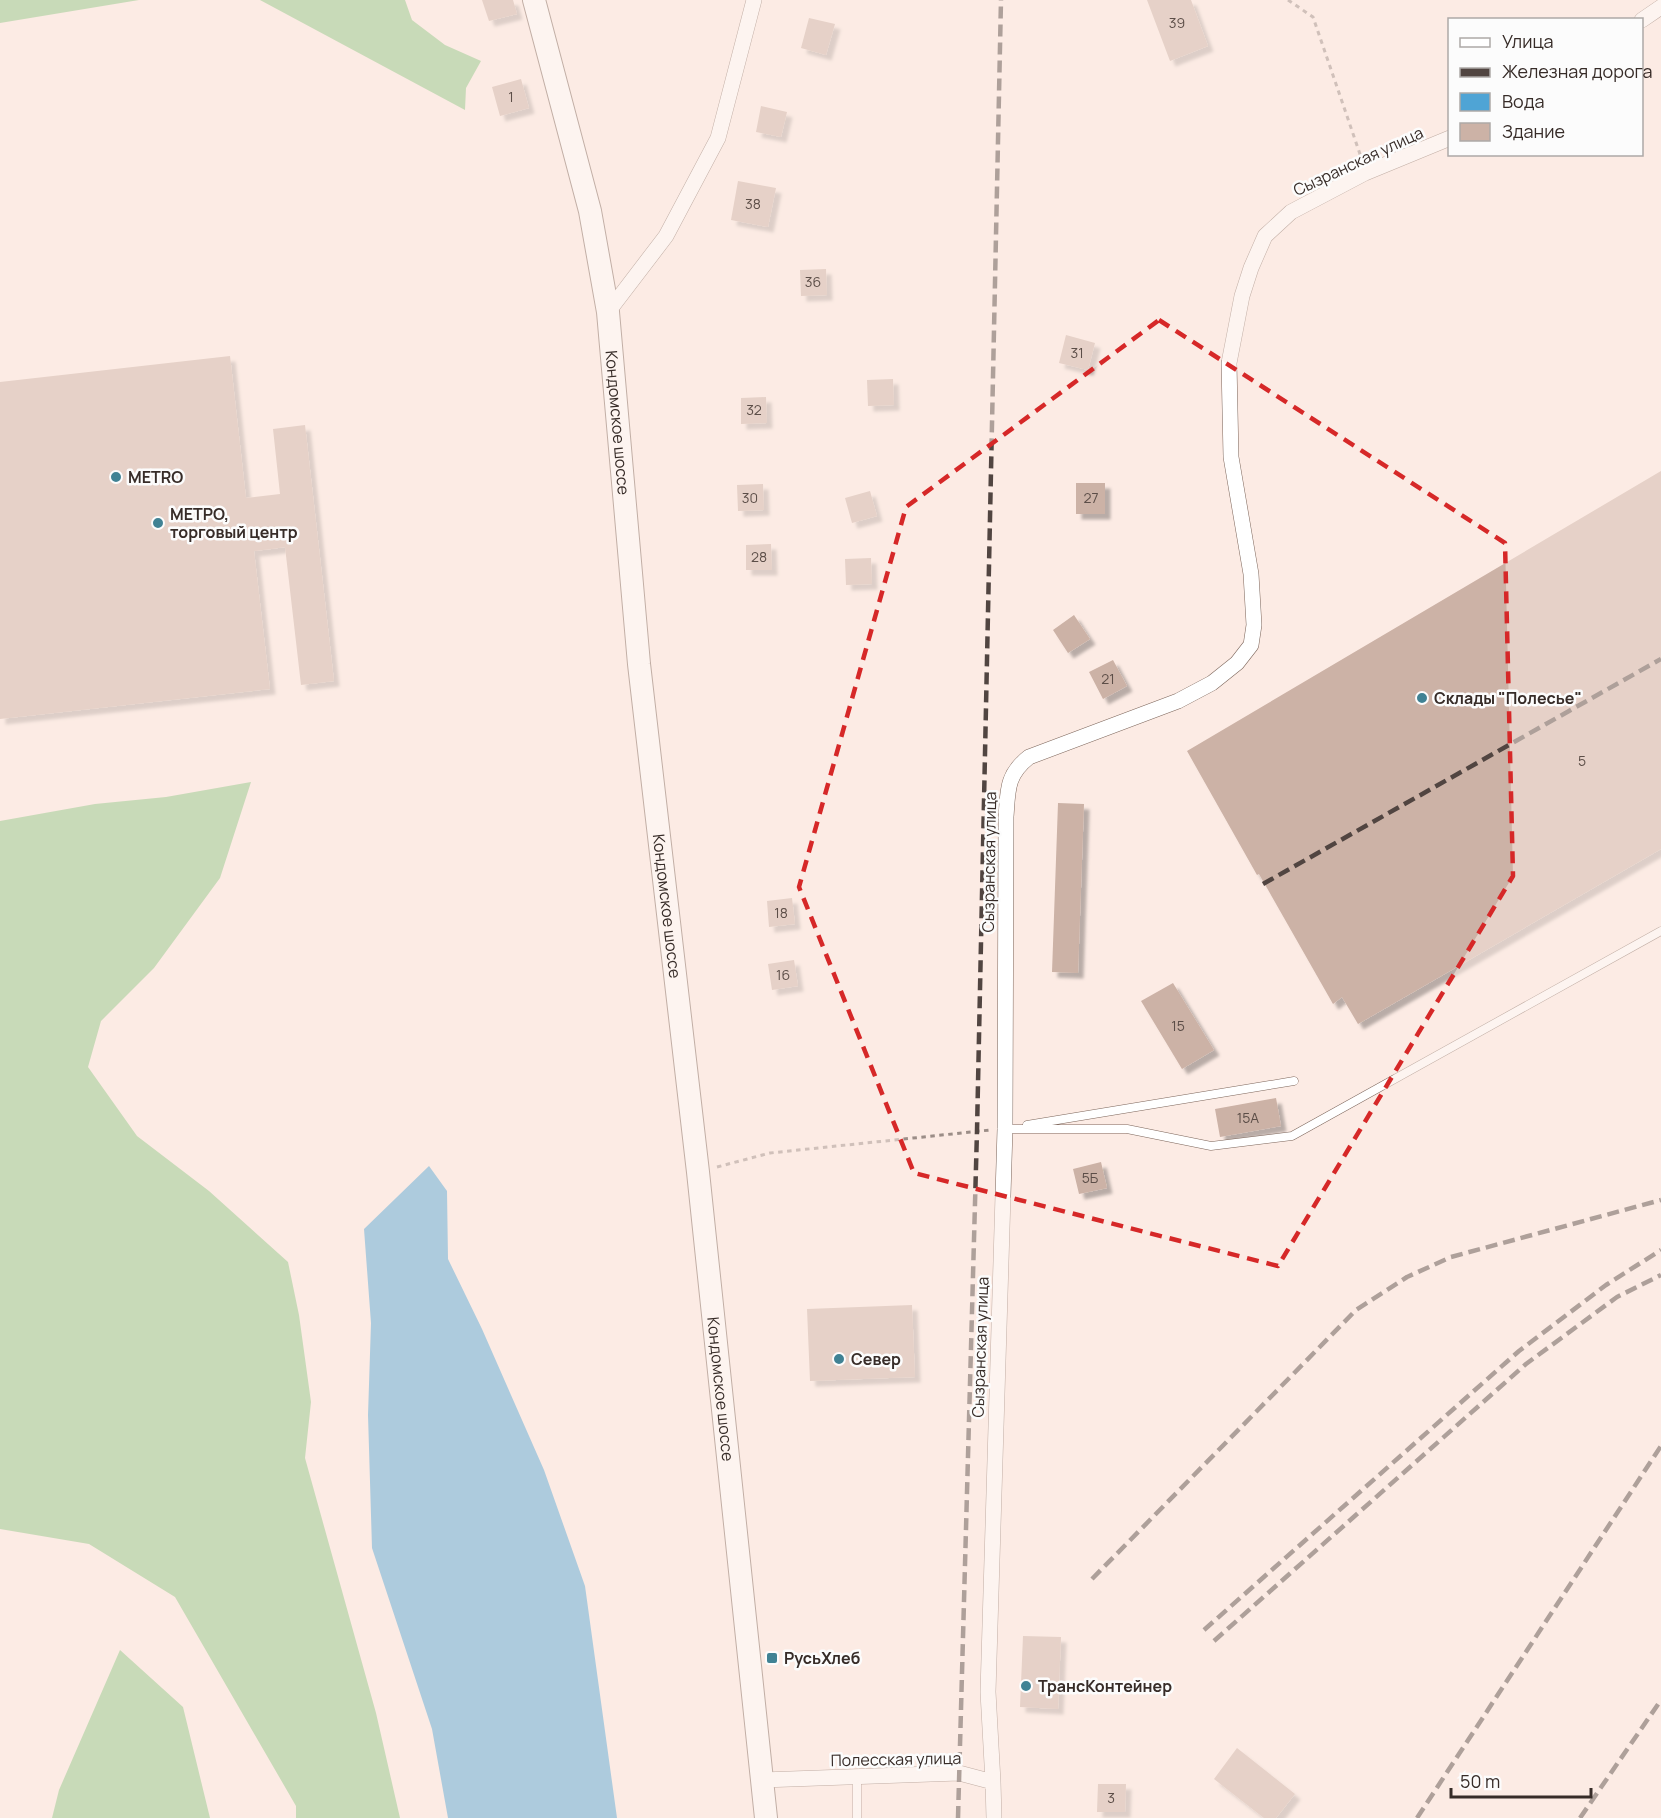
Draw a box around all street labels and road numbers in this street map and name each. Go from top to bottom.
street label: Сызранская улица [1289,121,1427,201]
street label: Кондомское шоссе [600,349,635,496]
street label: Сызранская улица [977,791,1001,933]
street label: Кондомское шоссе [648,833,686,979]
street label: Сызранская улица [967,1276,993,1418]
street label: Кондомское шоссе [702,1316,739,1462]
street label: Полесская улица [831,1747,961,1771]

